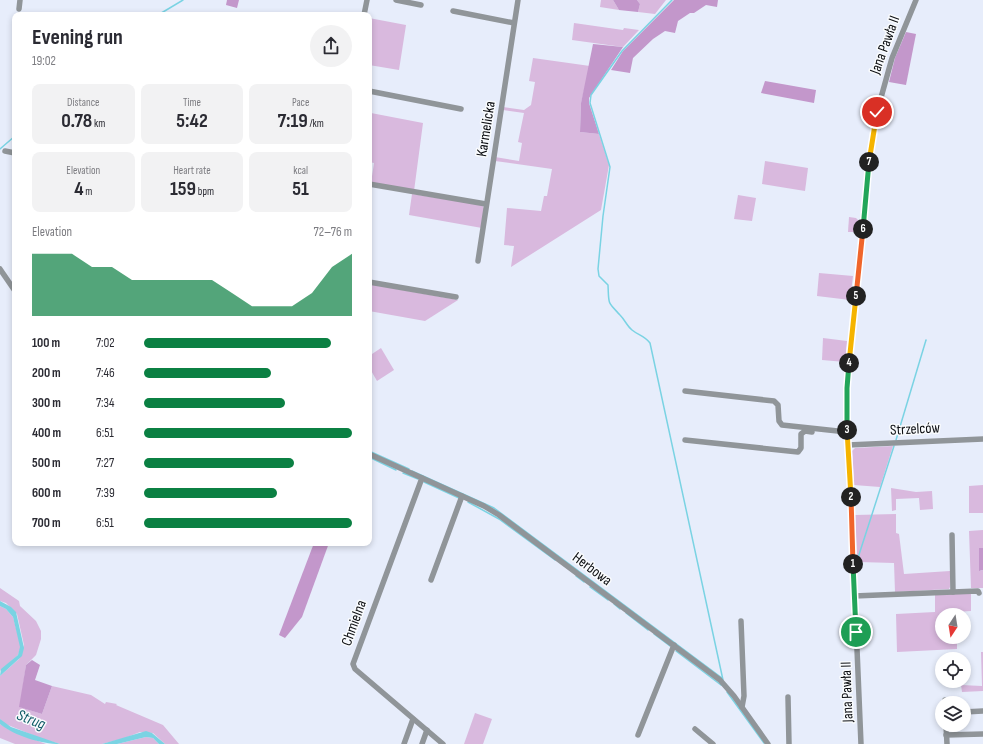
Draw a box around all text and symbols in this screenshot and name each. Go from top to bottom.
street label: Jana Pawła II [865,13,904,78]
text: Evening run [32,24,123,51]
button: share [310,25,352,67]
text: 19:02 [32,53,56,69]
pin [860,95,894,129]
text: Distance [67,96,100,109]
text: Time [183,96,201,109]
text: Pace [292,96,309,109]
street label: Karmelicka [472,100,500,158]
icon: check [866,101,888,123]
text: 0.78 [61,109,92,133]
text: 5:42 [176,109,208,133]
text: 7:19 [277,109,308,133]
text: km [92,117,105,130]
text: /km [308,117,324,130]
pin: 7 [859,152,879,172]
text: 7 [867,155,871,168]
text: Elevation [66,164,100,177]
text: Heart rate [173,164,211,177]
text: kcal [293,164,308,177]
text: 4 [74,177,84,201]
text: 159 [170,177,196,201]
text: 51 [292,177,309,201]
text: m [84,185,92,198]
text: bpm [196,185,214,198]
pin: 6 [853,219,873,239]
text: 6 [860,222,866,235]
text: Elevation [32,224,72,240]
text: 72–76 m [313,224,352,240]
pin: 5 [846,286,866,306]
text: 5 [854,289,858,302]
text: 100 m [32,335,60,351]
text: 7:02 [96,335,115,351]
pin: 4 [839,353,859,373]
text: 4 [846,356,852,369]
text: 200 m [32,365,61,381]
text: 7:46 [96,365,115,381]
text: 300 m [32,395,61,411]
text: 7:34 [96,395,114,411]
street label: Strzelców [890,418,941,440]
pin: 3 [837,420,857,440]
text: 3 [845,423,849,436]
text: 400 m [32,425,61,441]
text: 6:51 [96,425,114,441]
text: 500 m [32,455,61,471]
text: 7:27 [96,455,114,471]
text: 600 m [32,485,61,501]
text: 7:39 [96,485,115,501]
pin: 2 [841,487,861,507]
text: 2 [849,490,853,503]
text: 700 m [32,515,61,531]
text: 6:51 [96,515,114,531]
street label: Herbowa [569,548,616,590]
pin: 1 [843,554,863,574]
text: 1 [851,557,855,570]
street label: Chmielna [337,597,371,648]
north arrow [935,608,971,644]
map controls [935,608,971,732]
pin [839,615,873,649]
icon: arrive [845,621,867,643]
button: locate [935,652,971,688]
street label: Jana Pawła II [836,661,858,724]
button: layers [935,696,971,732]
water label: Strug [14,706,48,734]

